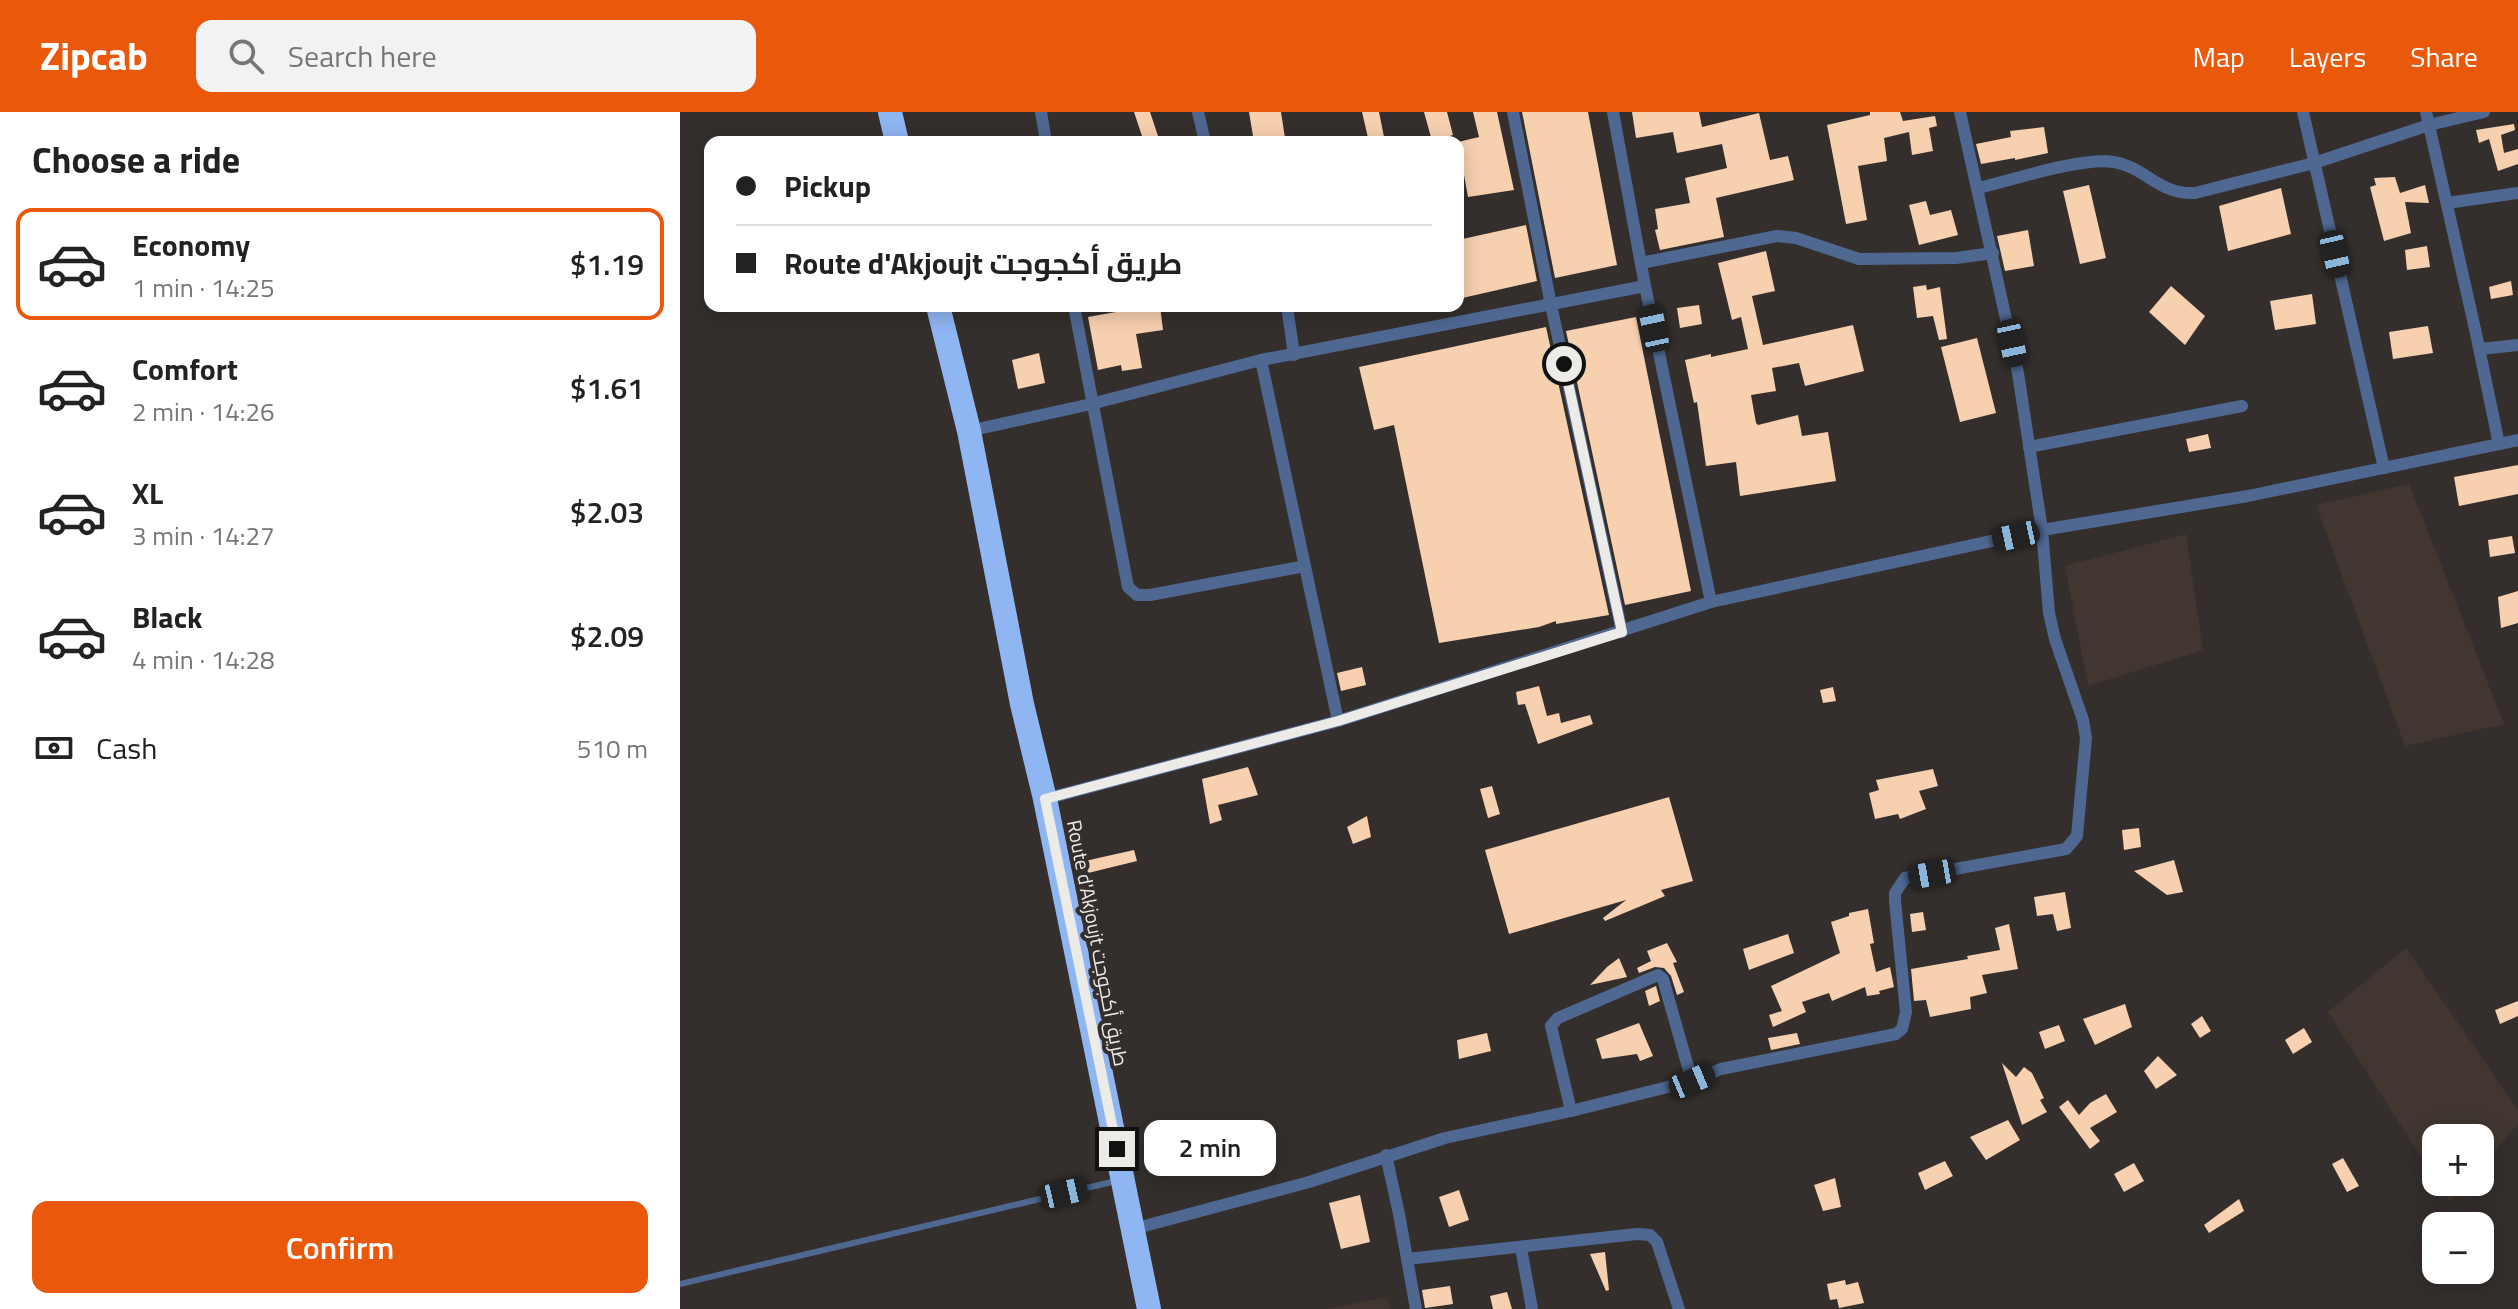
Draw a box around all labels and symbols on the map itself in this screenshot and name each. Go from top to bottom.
car [2318,228,2352,280]
car [1637,302,1671,354]
car [1995,317,2029,369]
route start [1546,346,1582,382]
car [1990,519,2042,553]
street label: Route d'Akjoujt طريق أكجوجت [1059,817,1137,1069]
car [1906,858,1958,890]
car [1665,1061,1719,1101]
callout: 2 min [1145,1121,1277,1177]
route end [1099,1131,1135,1167]
car [1038,1176,1090,1210]

